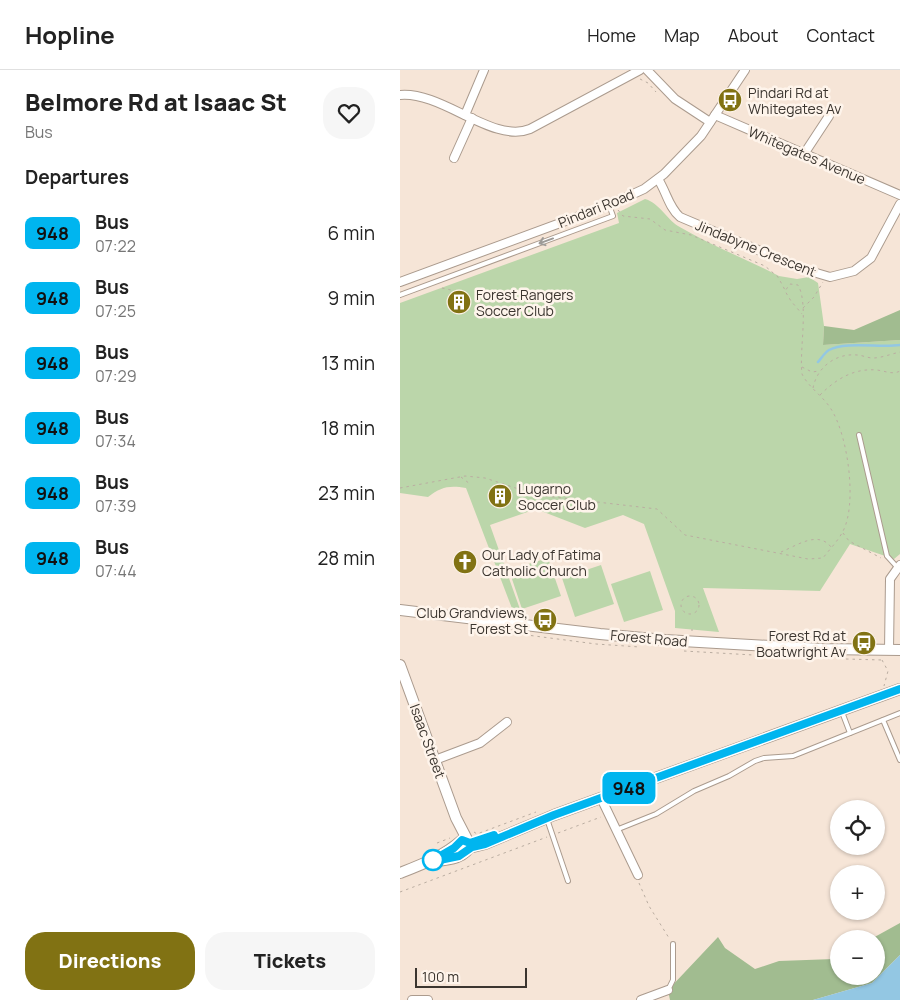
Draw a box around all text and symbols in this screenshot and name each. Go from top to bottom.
text: Hopline [25,18,115,51]
text: Home [587,23,636,47]
text: Map [664,23,700,47]
text: About [728,23,778,47]
text: Contact [806,23,875,47]
place label: Pindari Rd at Whitegates Av [748,83,841,118]
text: Belmore Rd at Isaac St [25,85,287,118]
button: heart [323,87,375,139]
bus stop icon: Pindari Rd at Whitegates Av [717,87,743,113]
text: Bus [25,121,53,143]
street label: Whitegates Avenue [745,122,869,188]
text: Departures [25,164,129,190]
street label: Pindari Road [555,184,637,232]
text: Bus [95,209,129,235]
street label: Jindabyne Crescent [693,215,820,281]
text: 6 min [328,220,375,246]
text: 948 [36,221,69,245]
text: 07:22 [95,235,136,257]
one-way arrow [539,237,554,246]
text: Bus [95,274,129,300]
text: 9 min [328,285,375,311]
place label: Forest Rangers Soccer Club [476,285,573,320]
text: 948 [36,286,69,310]
building icon: Forest Rangers Soccer Club [446,289,472,315]
text: 07:25 [95,300,136,322]
text: Bus [95,339,129,365]
text: 13 min [321,350,375,376]
text: 948 [36,351,69,375]
text: 07:29 [95,365,137,387]
text: Bus [95,404,129,430]
text: 18 min [321,415,375,441]
text: 948 [36,416,69,440]
text: 07:34 [95,430,136,452]
text: Bus [95,469,129,495]
place label: Lugarno Soccer Club [518,479,596,514]
text: 23 min [318,480,375,506]
text: 948 [36,481,69,505]
building icon: Lugarno Soccer Club [487,483,513,509]
text: 07:39 [95,495,136,517]
text: Bus [95,534,129,560]
text: 28 min [318,545,375,571]
place label: Our Lady of Fatima Catholic Church [482,545,601,580]
text: 948 [36,546,69,570]
church icon: Our Lady of Fatima Catholic Church [452,549,478,575]
text: 07:44 [95,560,137,582]
place label: Club Grandviews, Forest St [417,603,528,638]
bus stop icon: Club Grandviews, Forest St [532,607,558,633]
street label: Forest Road [610,625,688,651]
place label: Forest Rd at Boatwright Av [756,626,846,661]
bus stop icon: Forest Rd at Boatwright Av [851,630,877,656]
street label: Isaac Street [406,701,450,781]
line badge: 948 [600,772,658,804]
text: 948 [612,776,646,800]
map controls [830,800,885,985]
button: locate [830,800,885,855]
unlabelled marker [422,849,444,871]
button: + [830,865,885,920]
button: − [830,930,885,985]
button: Directions [25,932,195,990]
button: Tickets [205,932,375,990]
scale bar [415,965,528,988]
text: 100 m [422,967,459,986]

